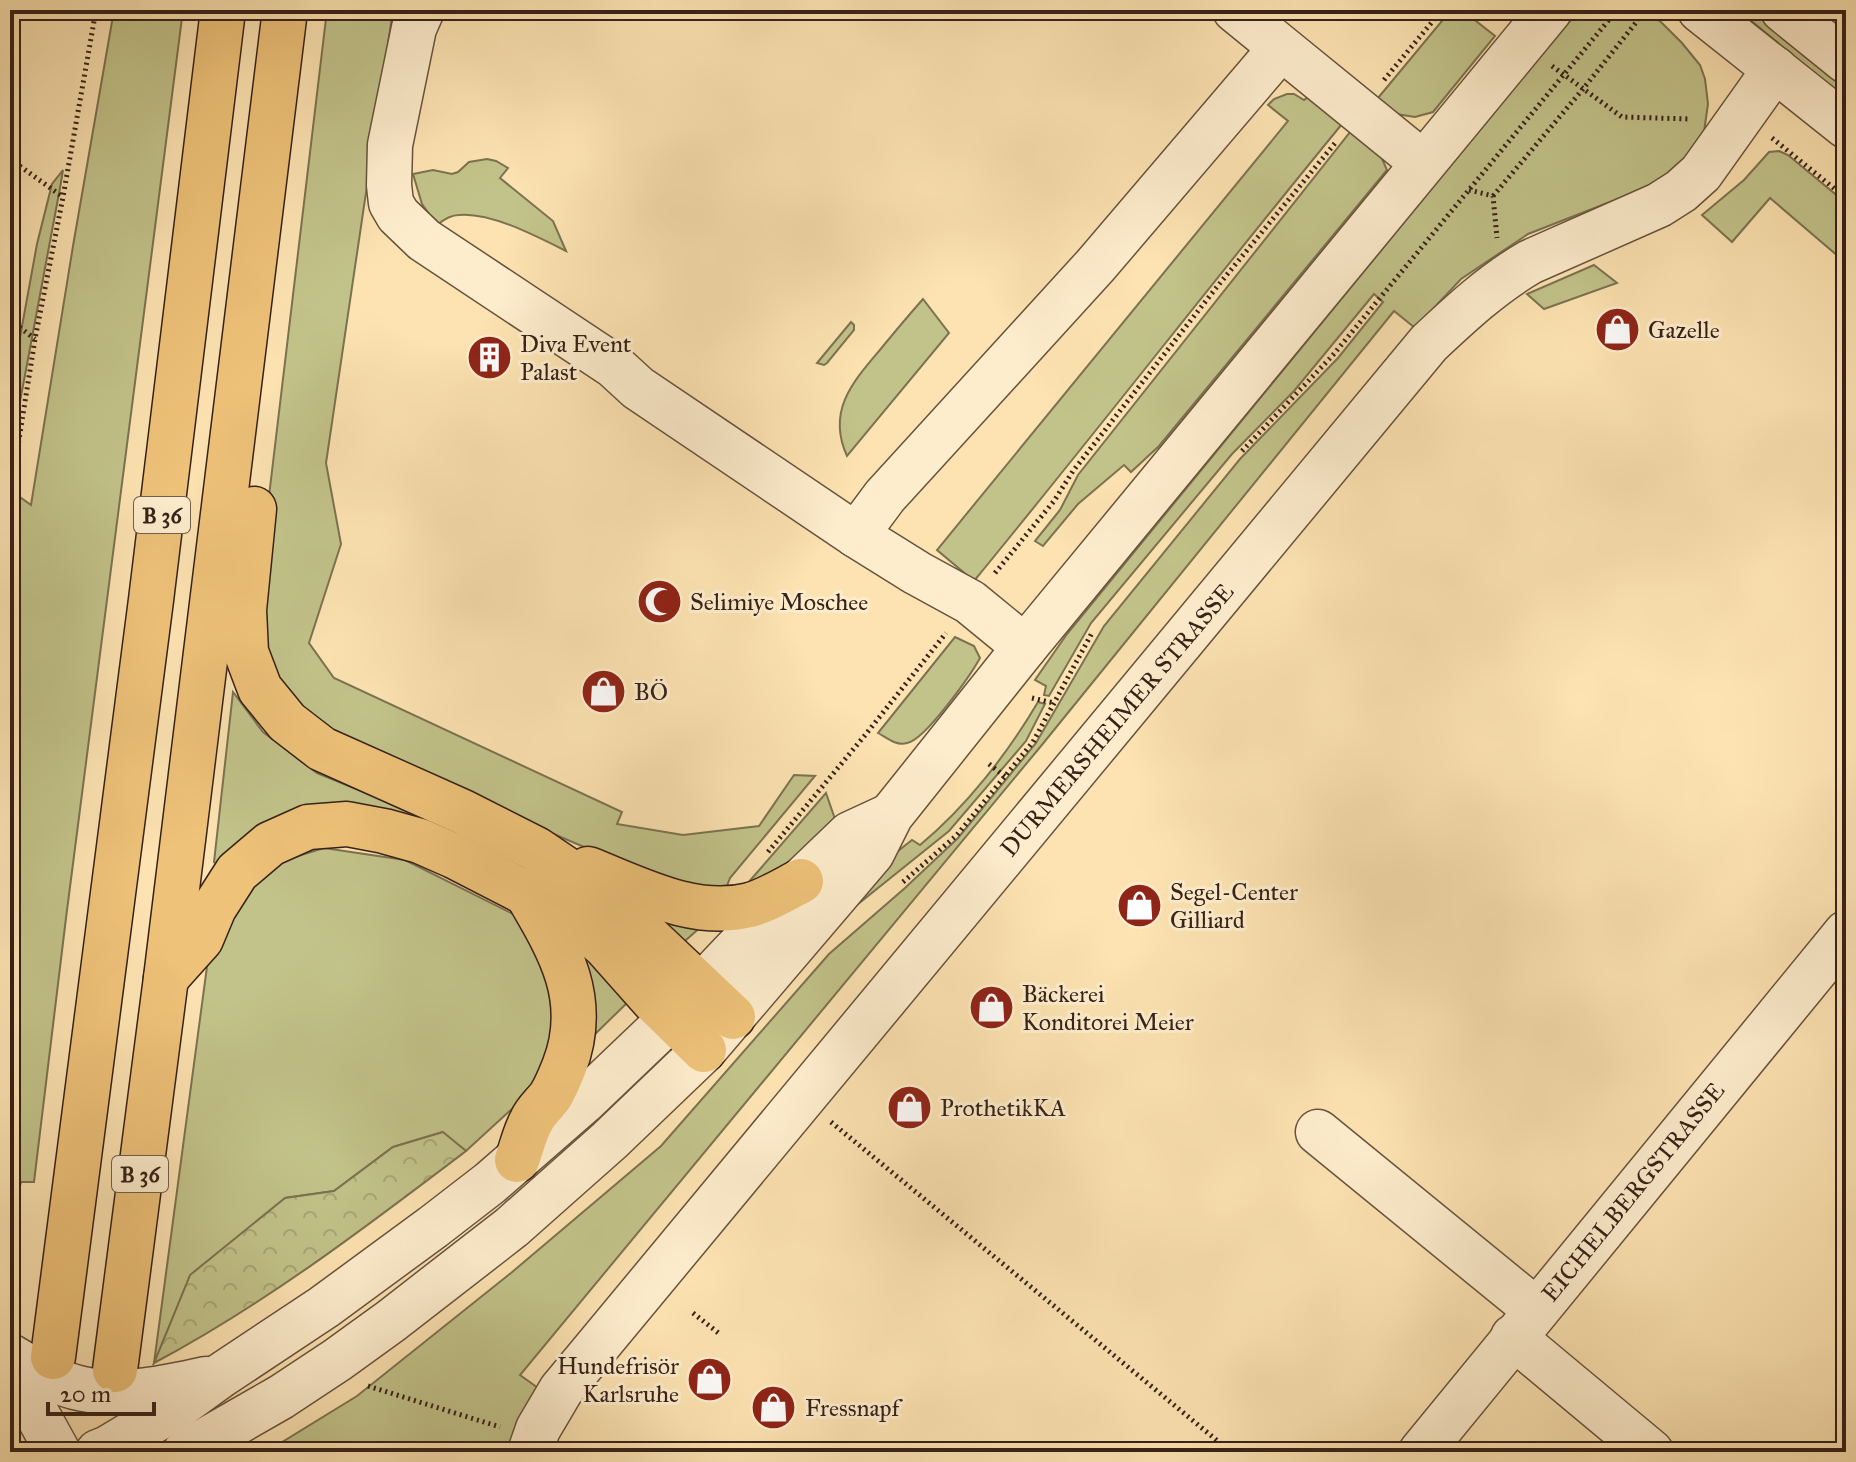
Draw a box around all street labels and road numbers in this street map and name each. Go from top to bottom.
road number: B 36 [134,497,190,533]
street label: DURMERSHEIMER STRASSE [994,577,1240,863]
street label: EICHELBERGSTRASSE [1535,1076,1731,1308]
road number: B 36 [112,1156,168,1192]

